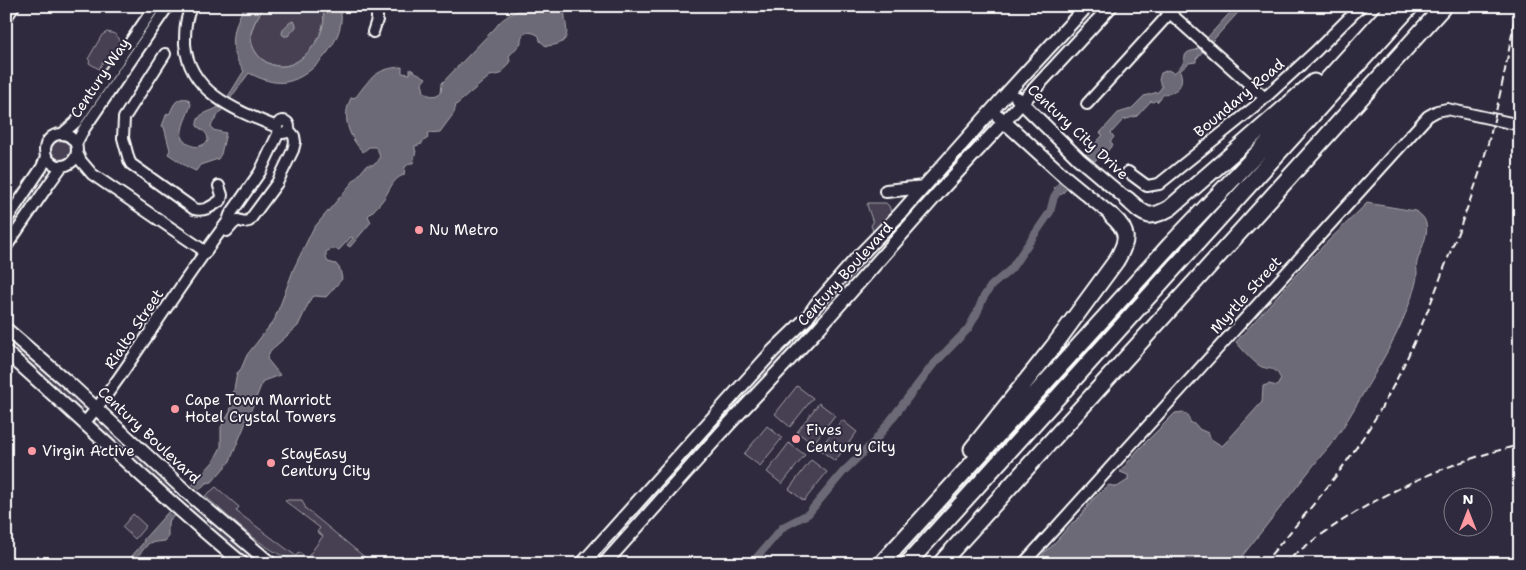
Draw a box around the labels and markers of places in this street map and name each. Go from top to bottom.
place label: Nu Metro [429,220,498,240]
marker: Nu Metro [413,224,425,236]
place label: Cape Town Marriott Hotel Crystal Towers [185,390,336,427]
marker: Cape Town Marriott Hotel Crystal Towers [169,403,181,415]
place label: Fives Century City [806,420,896,457]
marker: Fives Century City [790,433,802,445]
place label: Virgin Active [42,441,135,461]
place label: StayEasy Century City [281,444,371,481]
marker: Virgin Active [26,445,38,457]
marker: StayEasy Century City [265,457,277,469]

